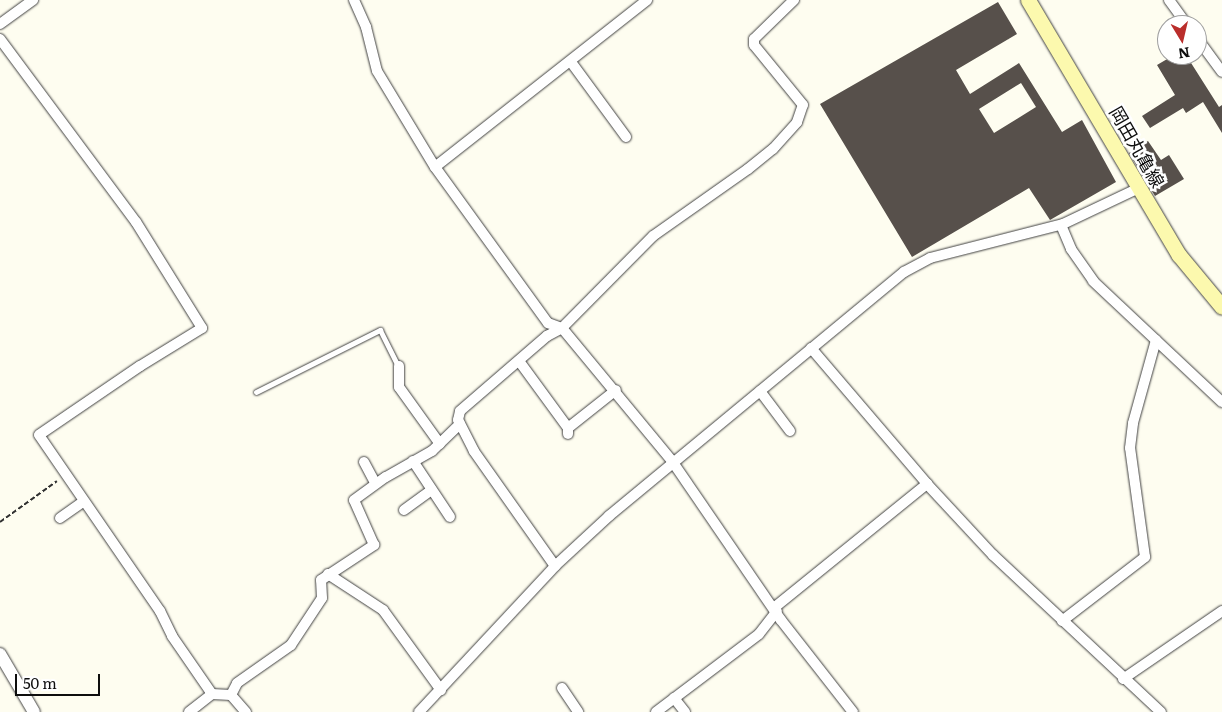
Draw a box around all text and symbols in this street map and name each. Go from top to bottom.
north arrow [1157,15,1207,65]
text: N [1177,43,1192,65]
street label: 岡田丸亀線 [1105,103,1169,191]
scale bar [18,664,102,696]
text: 50 m [23,671,57,694]

